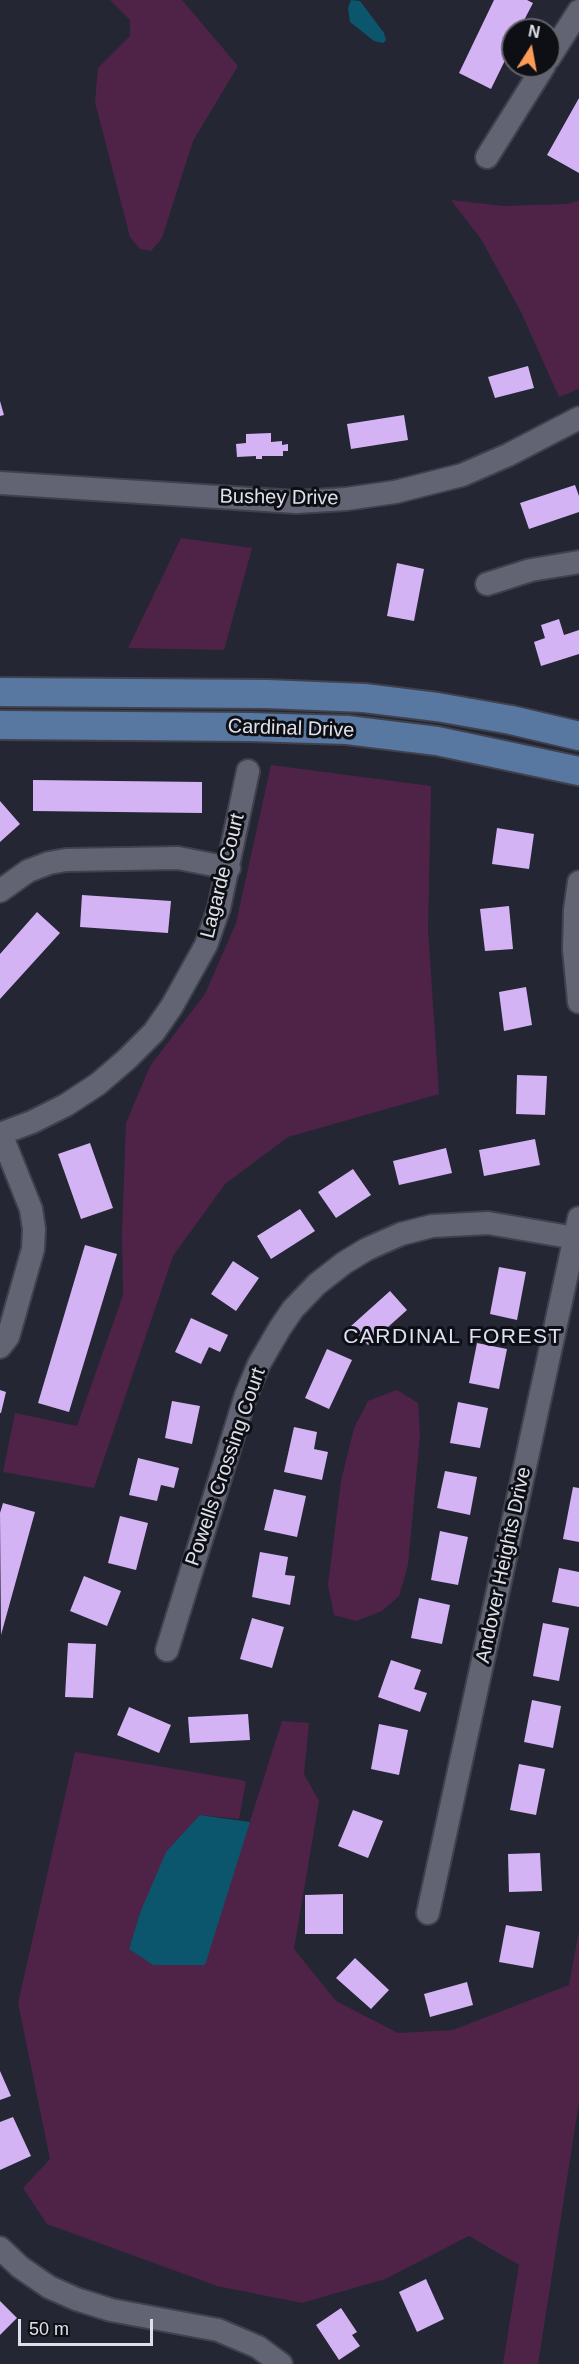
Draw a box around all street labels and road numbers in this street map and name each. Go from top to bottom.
street label: Bushey Drive [219,485,339,511]
street label: Cardinal Drive [227,715,355,743]
street label: Lagarde Court [196,811,250,941]
street label: Powells Crossing Court [181,1365,271,1569]
street label: Andover Heights Drive [471,1465,537,1665]

